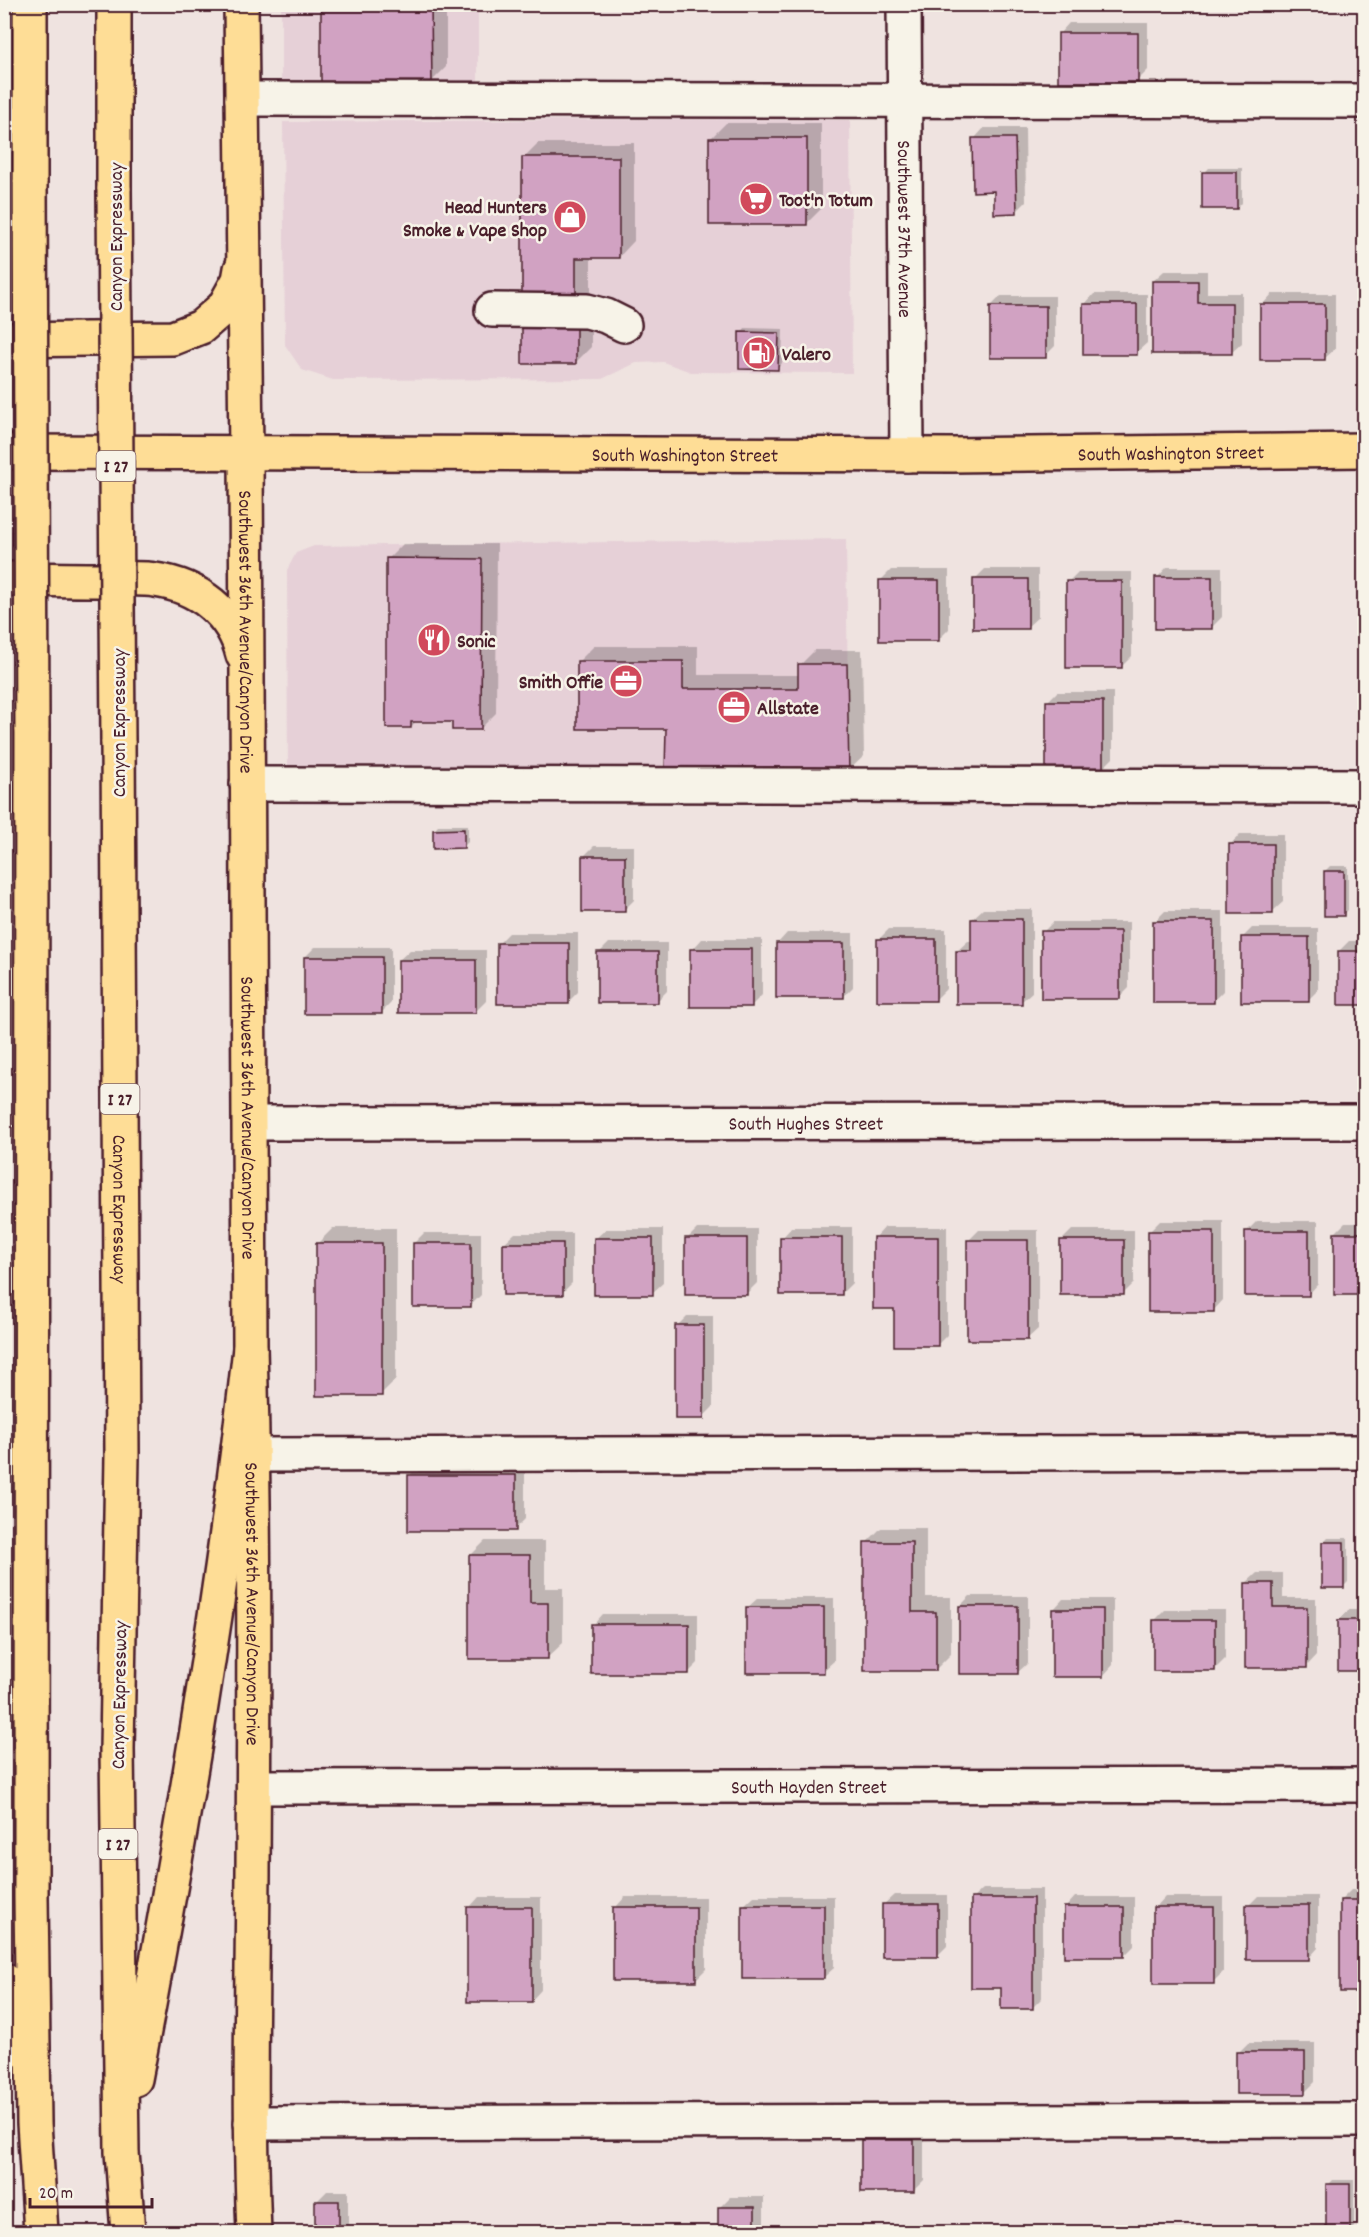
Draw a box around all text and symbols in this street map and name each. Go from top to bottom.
street label: Southwest 37th Avenue [888,140,917,318]
street label: Canyon Expressway [104,162,132,311]
supermarket icon: Toot'n Totum [738,181,774,217]
place label: Toot'n Totum [779,188,873,216]
place label: Head Hunters Smoke & Vape Shop [403,195,547,246]
shop icon: Head Hunters Smoke & Vape Shop [552,199,588,235]
fuel station icon: Valero [741,335,777,371]
place label: Valero [782,342,831,370]
street label: South Washington Street [1078,440,1264,470]
street label: South Washington Street [592,443,778,471]
road number: I 27 [96,451,136,481]
street label: Southwest 36th Avenue/Canyon Drive [229,490,258,774]
restaurant icon: Sonic [416,622,452,658]
place label: Sonic [457,629,496,657]
street label: Canyon Expressway [107,648,135,797]
office icon: Smith Offie [608,663,644,699]
place label: Smith Offie [519,670,603,698]
office icon: Allstate [716,689,752,725]
place label: Allstate [757,696,819,724]
street label: Southwest 36th Avenue/Canyon Drive [231,976,261,1260]
road number: I 27 [100,1084,140,1114]
street label: South Hughes Street [729,1111,883,1140]
street label: Canyon Expressway [103,1135,132,1284]
street label: Southwest 36th Avenue/Canyon Drive [235,1462,265,1746]
street label: Canyon Expressway [106,1620,136,1770]
street label: South Hayden Street [731,1775,887,1803]
road number: I 27 [98,1829,138,1859]
scale bar [30,2171,152,2209]
text: 20 m [39,2182,73,2207]

